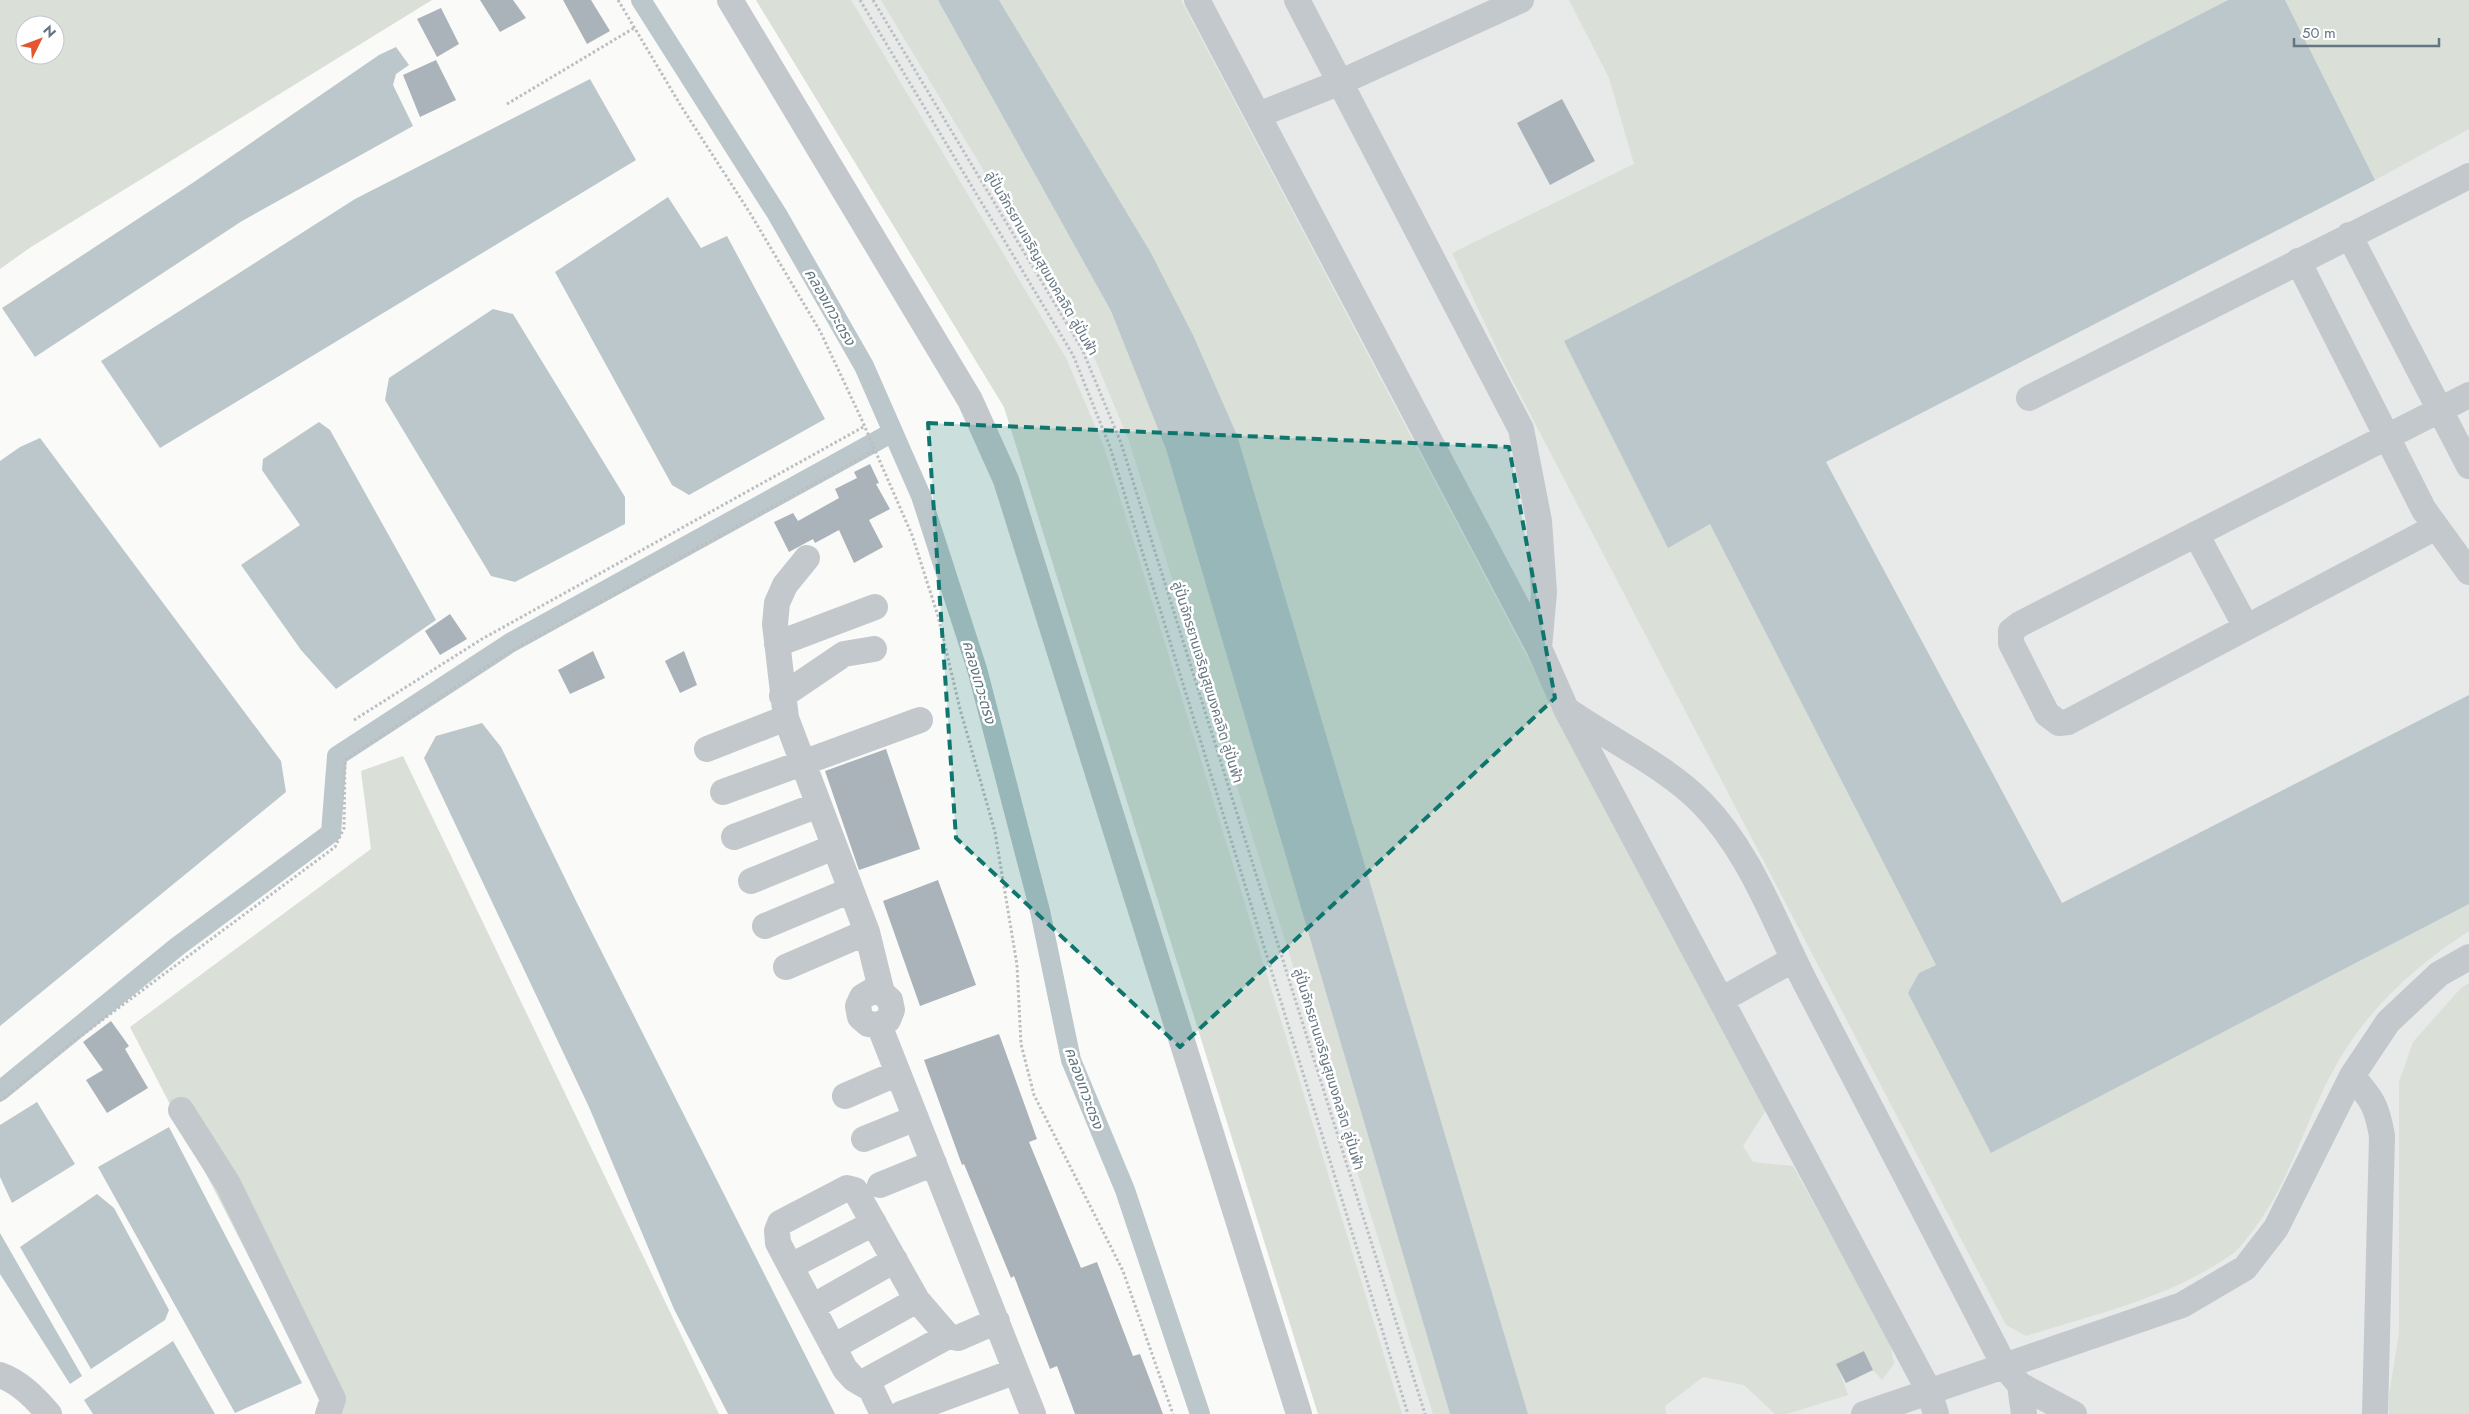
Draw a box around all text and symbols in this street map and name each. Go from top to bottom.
north arrow [15,15,65,65]
scale bar [2294,15,2439,47]
text: N [39,20,61,42]
text: 50 m [2302,22,2336,44]
street label: ลู่ปั่นจักรยานเจริญสุขมงคลจิต ลู่ปั่นฟ้า [981,167,1103,359]
water label: คลองเทวะตรง [799,265,861,350]
street label: ลู่ปั่นจักรยานเจริญสุขมงคลจิต ลู่ปั่นฟ้า [1168,579,1248,785]
water label: คลองเทวะตรง [957,638,1002,727]
street label: ลู่ปั่นจักรยานเจริญสุขมงคลจิต ลู่ปั่นฟ้า [1289,966,1369,1172]
water label: คลองเทวะตรง [1059,1044,1109,1133]

